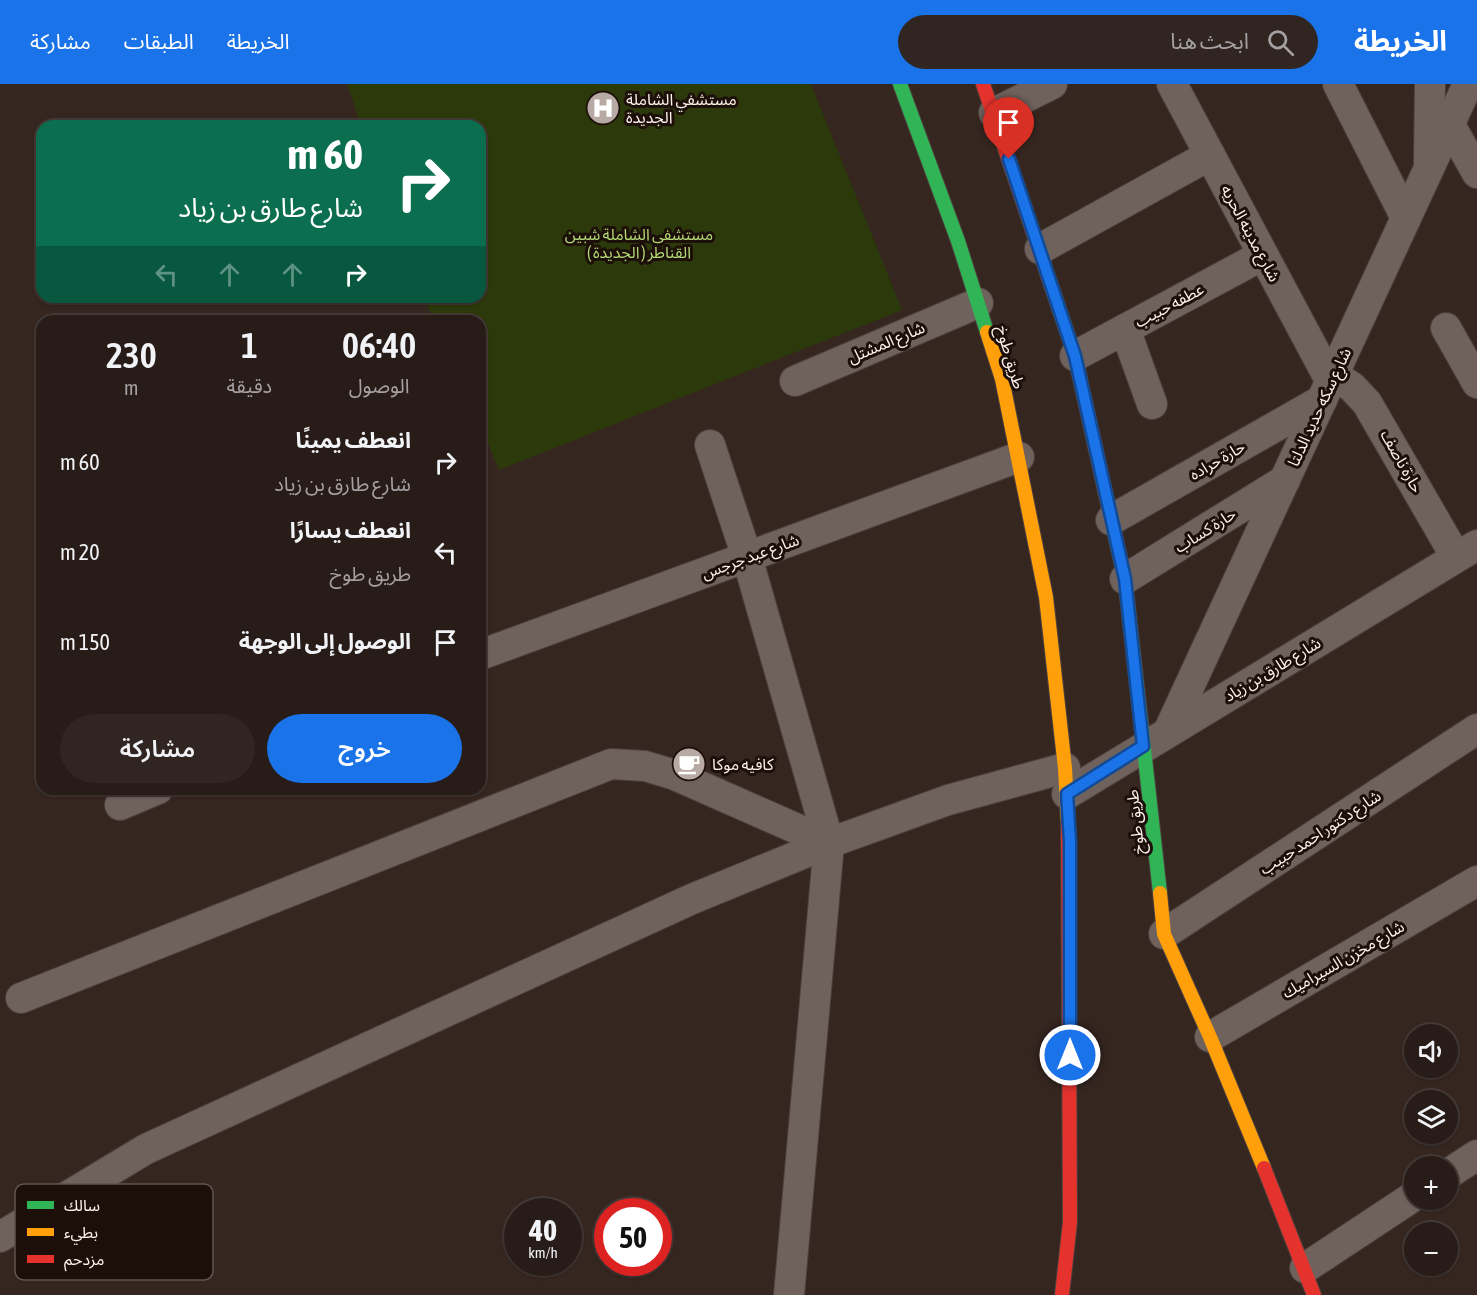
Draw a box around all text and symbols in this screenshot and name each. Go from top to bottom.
search box [898,15,1318,69]
text: الخريطة [1354,25,1447,57]
icon: search [1264,26,1297,59]
text: ابحث هنا [1170,28,1249,54]
text: مشاركة [30,29,91,53]
text: الطبقات [124,29,194,53]
text: الخريطة [227,29,290,53]
hospital icon: مستشفي الشاملة الجديدة [585,90,621,126]
place label: مستشفي الشاملة الجديدة [626,90,737,126]
pin [983,97,1034,159]
icon: arrive [992,106,1025,139]
text: 60 m [288,130,363,178]
icon: right [384,144,462,222]
street label: شارع مدينه الحريه [1214,181,1284,286]
text: شارع طارق بن زياد [178,192,363,223]
park label: مستشفي الشاملة شبين القناطر ( الجديدة ) [565,225,713,262]
icon: left [150,258,183,291]
icon: ahead [213,258,246,291]
icon: ahead [276,258,309,291]
icon: right [339,258,372,291]
street label: عطفه حبيب [1131,279,1207,331]
street label: شارع المشتل [845,318,929,370]
street label: طريق طوخ [990,323,1029,392]
text: 1 [241,324,258,366]
text: 06:40 [342,324,416,366]
text: 230 [106,334,157,376]
street label: شارع سكه حديد الدلتا [1284,345,1358,471]
text: دقيقة [227,374,272,397]
text: الوصول [349,374,409,397]
text: m [124,376,138,399]
street label: حارة ناصف [1377,426,1427,496]
text: انعطف يمينًا [295,427,411,453]
street label: حارة حراده [1186,437,1249,484]
icon: right [429,446,462,479]
text: 60 m [60,449,100,475]
text: شارع طارق بن زياد [274,472,411,495]
street label: حارة كساب [1171,504,1239,557]
text: انعطف يسارًا [290,517,411,543]
street label: شارع عبد جرجس [699,530,803,586]
icon: left [429,536,462,569]
text: 20 m [60,539,100,565]
text: طريق طوخ [330,562,411,585]
icon: arrive [429,626,462,659]
text: الوصول إلى الوجهة [239,628,411,654]
text: 150 m [60,629,110,655]
street label: شارع طارق بن زياد [1220,633,1326,708]
button: مشاركة [60,714,255,783]
button: خروج [267,714,462,783]
cafe icon: كافيه موكا [671,746,707,782]
place label: كافيه موكا [712,755,774,774]
street label: شارع دكتور احمد حبيب [1256,786,1386,881]
street label: طريق طوخ [1123,788,1151,855]
street label: شارع مخزن السيراميك [1279,917,1409,1005]
position arrow [1038,1023,1102,1087]
map controls [1404,1024,1458,1276]
button: sound [1404,1024,1458,1078]
button: layers [1404,1090,1458,1144]
button: + [1404,1156,1458,1210]
legend [15,1184,213,1280]
text: سالك [64,1196,100,1214]
speed limit sign: 50 [594,1198,672,1276]
text: 40 [529,1213,557,1247]
button: − [1404,1222,1458,1276]
text: بطيء [64,1223,98,1245]
text: km/h [528,1244,558,1261]
text: مزدحم [64,1250,104,1272]

